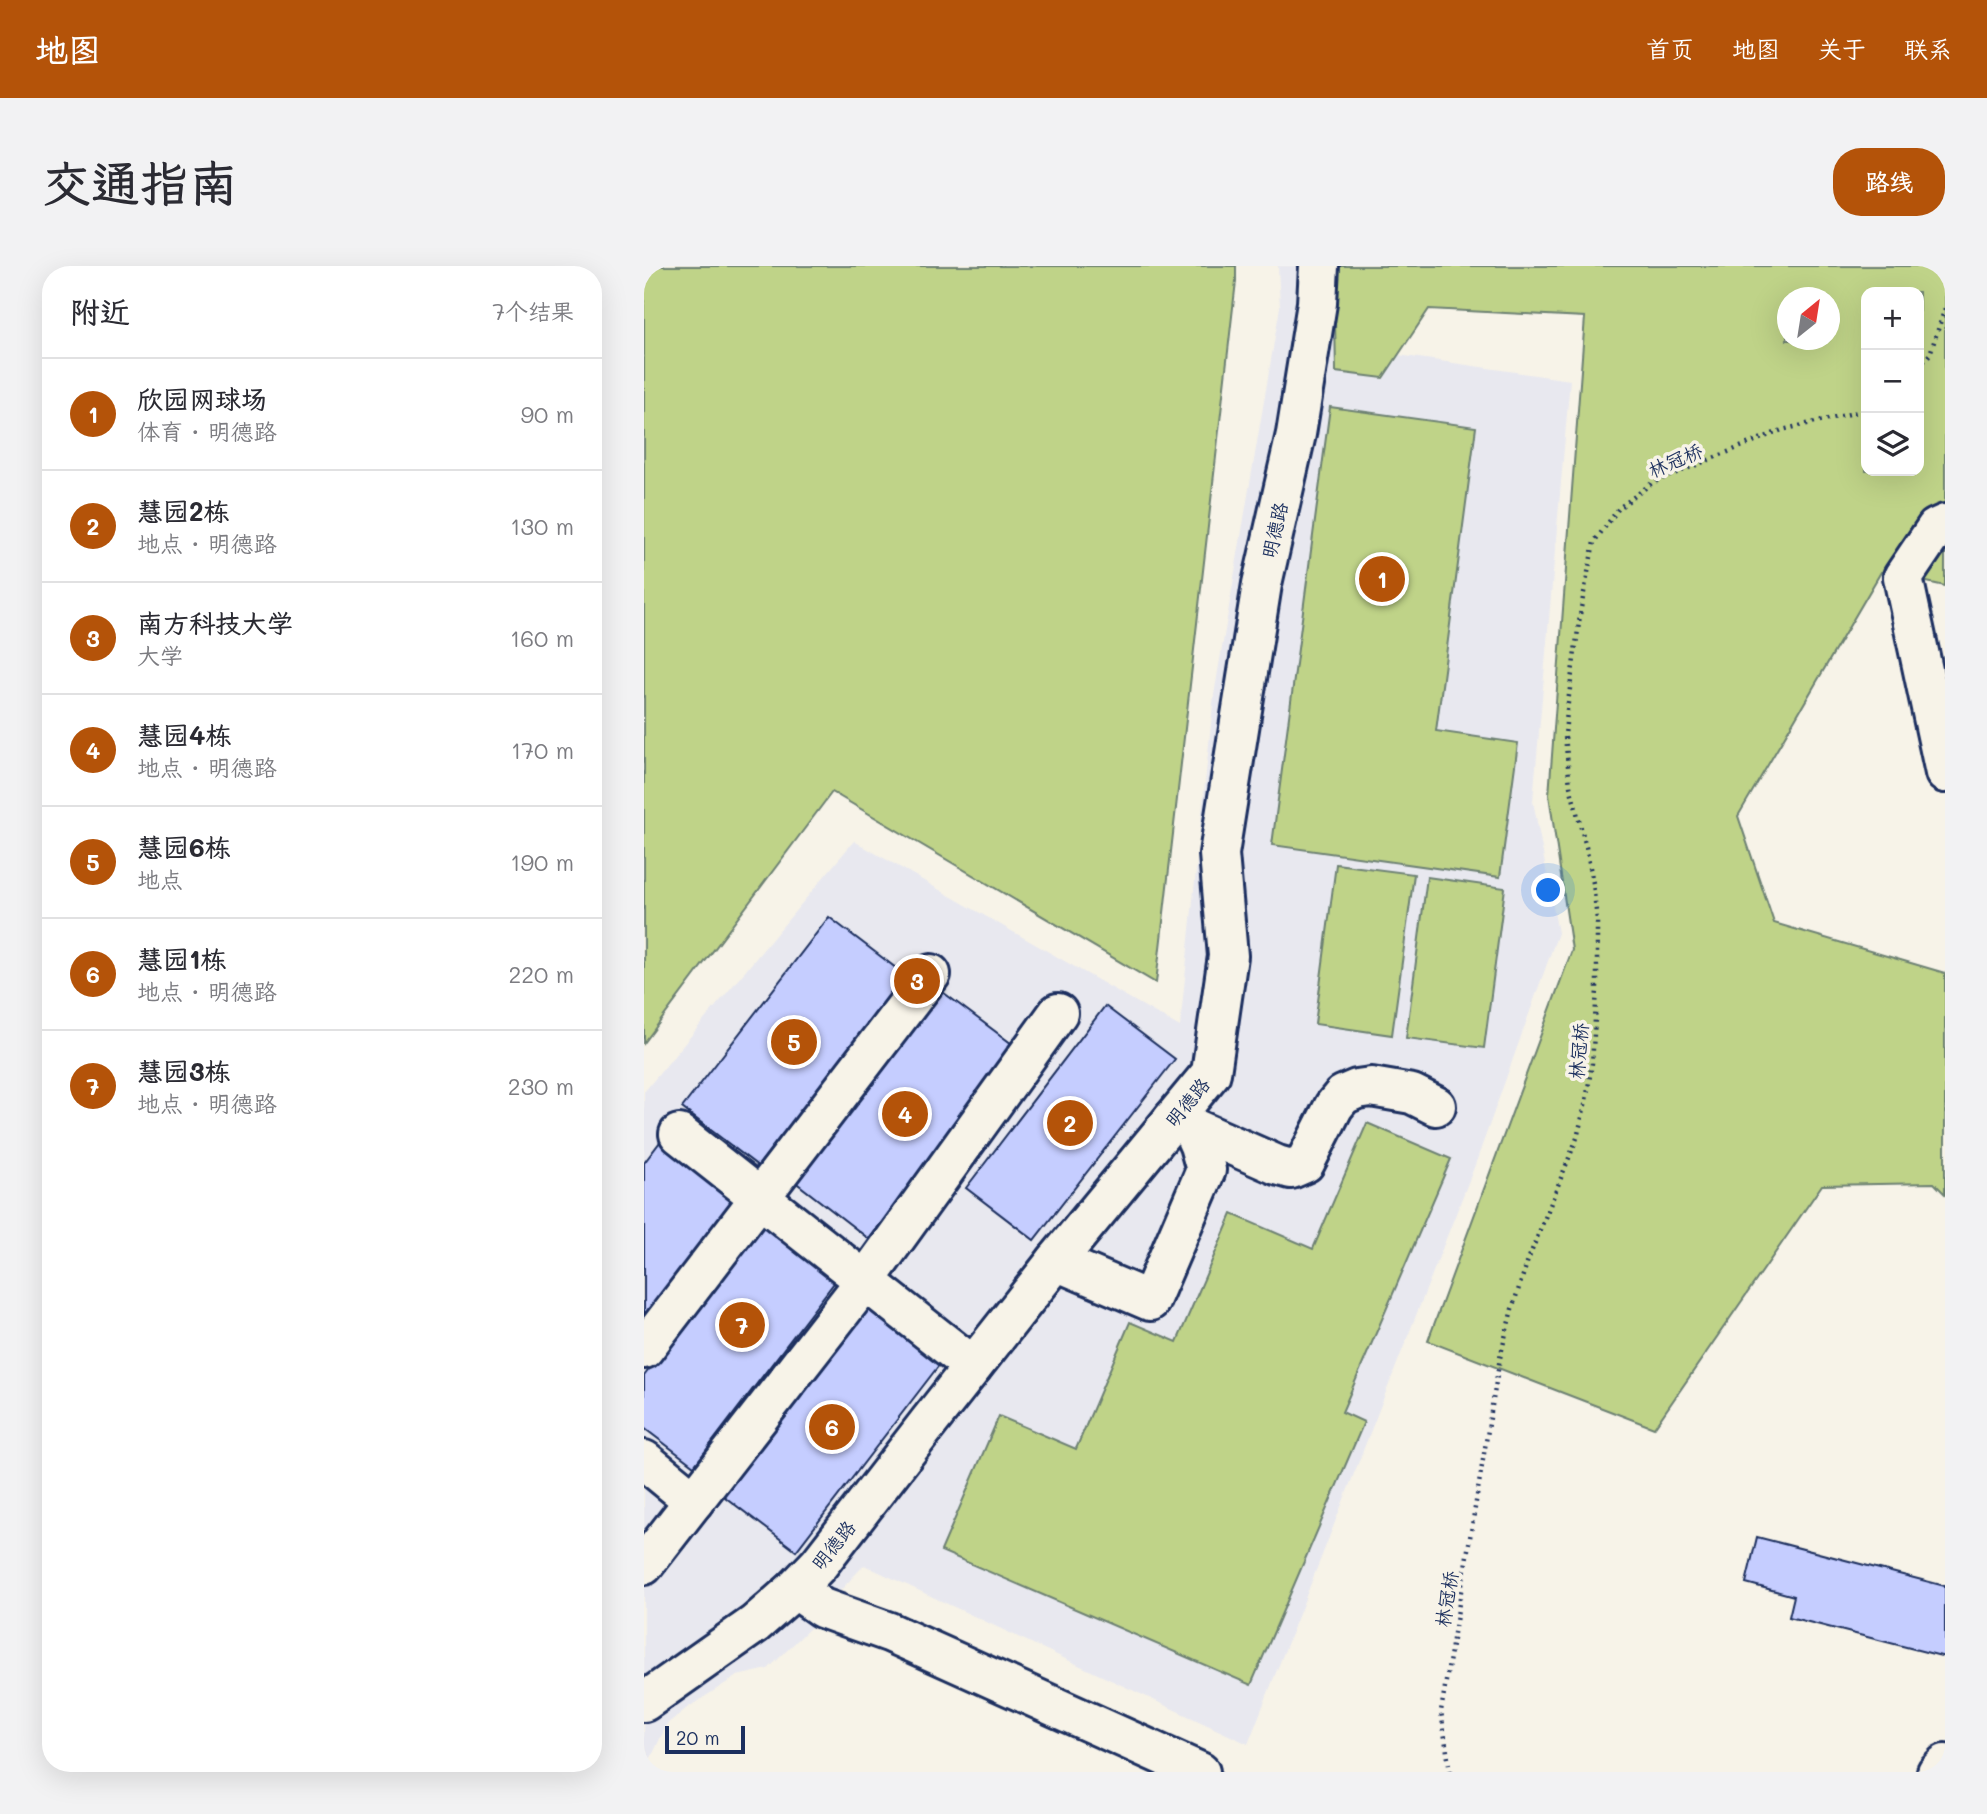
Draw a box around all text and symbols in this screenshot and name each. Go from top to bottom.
text: 地图 [35,27,101,70]
text: 首页 [1646,33,1694,64]
text: 地图 [1732,33,1780,64]
text: 关于 [1818,33,1866,64]
text: 联系 [1904,33,1952,64]
button: 路线 [1833,148,1945,216]
text: 交通指南 [42,150,238,213]
north arrow [1777,287,1840,350]
map controls [1861,287,1924,476]
button: + [1861,287,1924,350]
text: 附近 [70,291,130,331]
text: 7个结果 [492,296,574,326]
button: − [1861,350,1924,413]
text: 欣园网球场 [137,382,267,416]
text: 1 [88,399,98,429]
text: 90 m [521,399,574,429]
button: layers [1861,413,1924,476]
text: 体育 · 明德路 [137,416,277,446]
street label: 林冠桥 [1644,437,1706,483]
text: 慧园2栋 [137,494,230,528]
street label: 明德路 [1255,499,1293,561]
text: 2 [87,511,99,541]
text: 130 m [510,511,574,541]
text: 地点 · 明德路 [137,528,277,558]
pin: 1 [1359,553,1405,605]
text: 南方科技大学 [137,606,293,640]
text: 3 [86,623,100,653]
text: 160 m [510,623,574,653]
text: 大学 [137,640,183,670]
text: 慧园4栋 [137,718,231,752]
text: 4 [86,735,100,765]
text: 170 m [511,735,574,765]
text: 地点 · 明德路 [137,752,277,782]
text: 慧园6栋 [137,830,231,864]
text: 5 [86,847,100,877]
text: 190 m [510,847,574,877]
text: 地点 [137,864,183,894]
your location [1531,873,1565,907]
text: 慧园1栋 [137,942,227,976]
pin: 3 [894,955,940,1007]
text: 6 [86,959,100,989]
text: 220 m [508,959,574,989]
text: 地点 · 明德路 [137,976,277,1006]
pin: 5 [771,1016,817,1068]
street label: 林冠桥 [1563,1022,1593,1080]
text: 慧园3栋 [137,1054,231,1088]
text: 7 [87,1071,99,1101]
text: 230 m [508,1071,574,1101]
street label: 明德路 [1159,1072,1215,1132]
text: 地点 · 明德路 [137,1088,277,1118]
pin: 4 [882,1088,928,1140]
pin: 2 [1047,1097,1093,1149]
pin: 7 [719,1299,765,1351]
pin: 6 [809,1401,855,1453]
street label: 明德路 [805,1515,861,1575]
street label: 林冠桥 [1429,1569,1463,1629]
scale bar [665,1723,746,1755]
text: 20 m [676,1725,720,1750]

